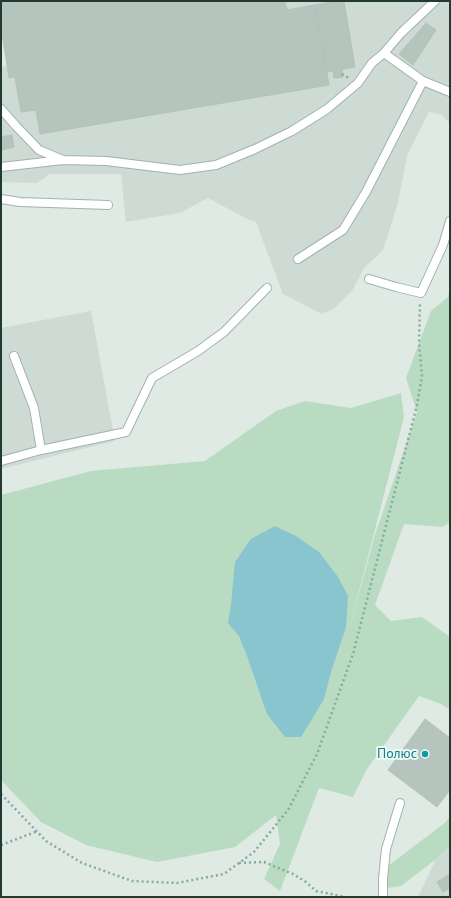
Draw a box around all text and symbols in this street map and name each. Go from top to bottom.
place label: Полюс [377,746,417,762]
marker: Полюс [420,749,430,759]

